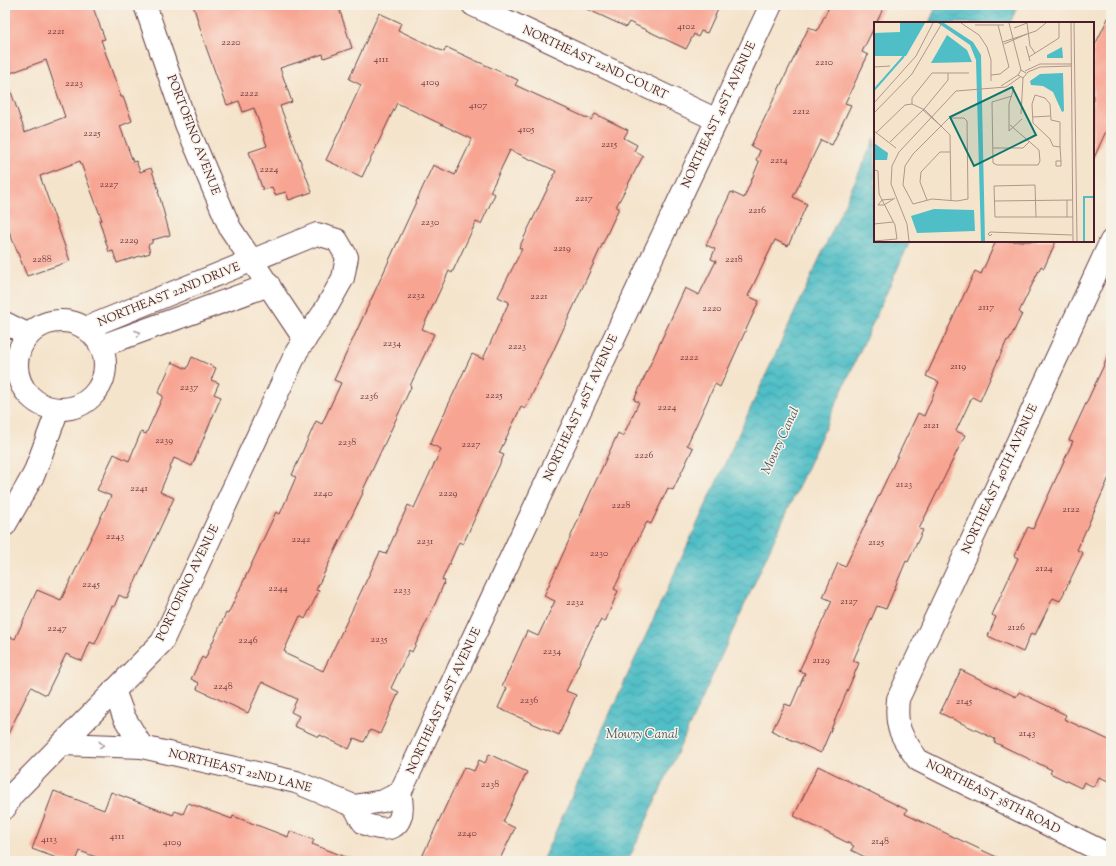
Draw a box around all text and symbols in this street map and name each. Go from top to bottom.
house number: 4102 [677,19,695,34]
street label: NORTHEAST 22ND COURT [519,21,671,105]
inset map [874,22,1094,242]
house number: 2221 [47,24,65,39]
house number: 2220 [221,35,241,50]
street label: NORTHEAST 41ST AVENUE [677,38,761,191]
house number: 4111 [373,52,389,67]
house number: 2210 [815,55,833,70]
street label: PORTOFINO AVENUE [162,72,225,199]
house number: 4109 [421,75,439,90]
house number: 2223 [65,76,83,91]
house number: 2222 [240,86,259,101]
house number: 4107 [469,98,487,113]
house number: 2212 [792,104,810,119]
house number: 4105 [517,122,535,137]
house number: 2225 [83,126,101,141]
house number: 2215 [601,137,618,152]
house number: 2214 [770,153,788,168]
house number: 2224 [259,162,279,177]
house number: 2227 [99,177,119,192]
house number: 2217 [575,191,593,206]
house number: 2216 [748,203,766,218]
house number: 2230 [421,215,439,230]
house number: 2229 [120,233,139,248]
house number: 2219 [553,241,571,256]
house number: 2288 [32,252,52,267]
house number: 2218 [725,252,743,267]
street label: NORTHEAST 22ND DRIVE [95,258,244,332]
house number: 2232 [407,288,425,303]
house number: 2221 [530,289,548,304]
house number: 2117 [978,300,994,315]
house number: 2220 [702,301,722,316]
one-way arrow [134,329,141,337]
street label: NORTHEAST 41ST AVENUE [539,331,623,484]
house number: 2234 [383,336,401,351]
house number: 2223 [508,339,526,354]
house number: 2222 [680,350,699,365]
house number: 2119 [950,359,966,374]
house number: 2237 [180,380,198,395]
house number: 2225 [485,388,503,403]
house number: 2236 [360,389,378,404]
house number: 2224 [657,400,677,415]
street label: NORTHEAST 40TH AVENUE [957,400,1043,557]
water label: Mowry Canal [758,404,805,478]
house number: 2121 [923,418,940,433]
house number: 2239 [155,433,173,448]
house number: 2238 [338,435,356,450]
house number: 2227 [461,437,481,452]
house number: 2226 [634,448,654,463]
house number: 2123 [896,477,912,492]
house number: 2241 [130,481,148,496]
house number: 2240 [313,486,333,501]
house number: 2229 [439,486,458,501]
house number: 2228 [611,498,631,513]
house number: 2122 [1062,502,1080,517]
street label: PORTOFINO AVENUE [152,521,224,644]
house number: 2243 [106,529,124,544]
house number: 2242 [291,532,311,547]
house number: 2231 [417,534,434,549]
house number: 2125 [868,535,885,550]
house number: 2230 [590,546,608,561]
house number: 2124 [1035,561,1053,576]
house number: 2245 [82,577,100,592]
house number: 2244 [268,581,288,596]
house number: 2233 [393,583,411,598]
house number: 2127 [840,594,858,609]
house number: 2232 [566,595,584,610]
house number: 2126 [1007,620,1025,635]
house number: 2247 [47,621,67,636]
street label: NORTHEAST 41ST AVENUE [402,624,486,777]
house number: 2235 [371,632,388,647]
house number: 2246 [238,633,258,648]
house number: 2234 [543,644,561,659]
house number: 2129 [812,653,830,668]
house number: 2248 [213,679,233,694]
house number: 2236 [520,693,538,708]
house number: 2145 [956,694,973,709]
water label: Mowry Canal [606,726,679,744]
house number: 2143 [1018,726,1036,741]
one-way arrow [98,741,104,749]
street label: NORTHEAST 22ND LANE [167,744,314,798]
street label: NORTHEAST 38TH ROAD [923,755,1063,839]
house number: 2238 [481,777,499,792]
house number: 2240 [457,826,477,841]
house number: 4111 [109,829,125,844]
house number: 4113 [41,832,57,847]
house number: 2148 [871,834,889,849]
house number: 4109 [163,835,181,850]

